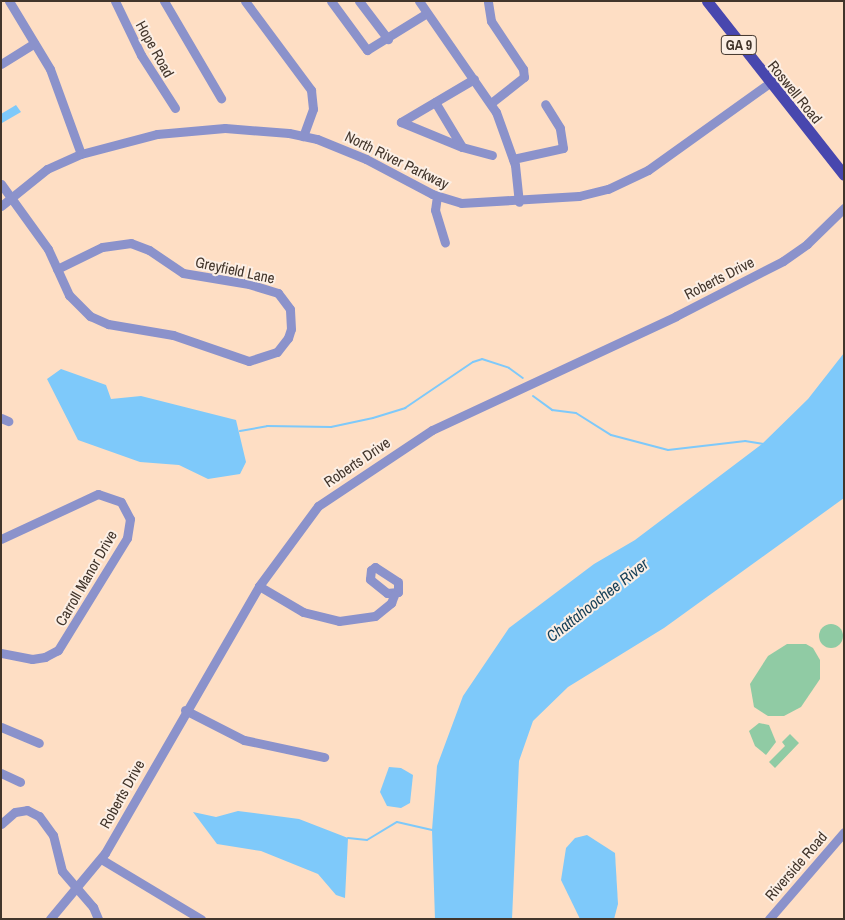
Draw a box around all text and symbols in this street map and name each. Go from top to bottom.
street label: Hope Road [132,17,178,81]
road number: GA 9 [720,34,758,56]
street label: Roswell Road [764,57,826,127]
street label: North River Parkway [342,127,452,193]
street label: Greyfield Lane [194,253,276,287]
street label: Roberts Drive [681,253,757,303]
street label: Roberts Drive [321,433,393,491]
street label: Carroll Manor Drive [51,527,121,629]
water label: Chattahoochee River [542,554,652,646]
street label: Roberts Drive [96,756,148,832]
street label: Riverside Road [761,828,831,904]

